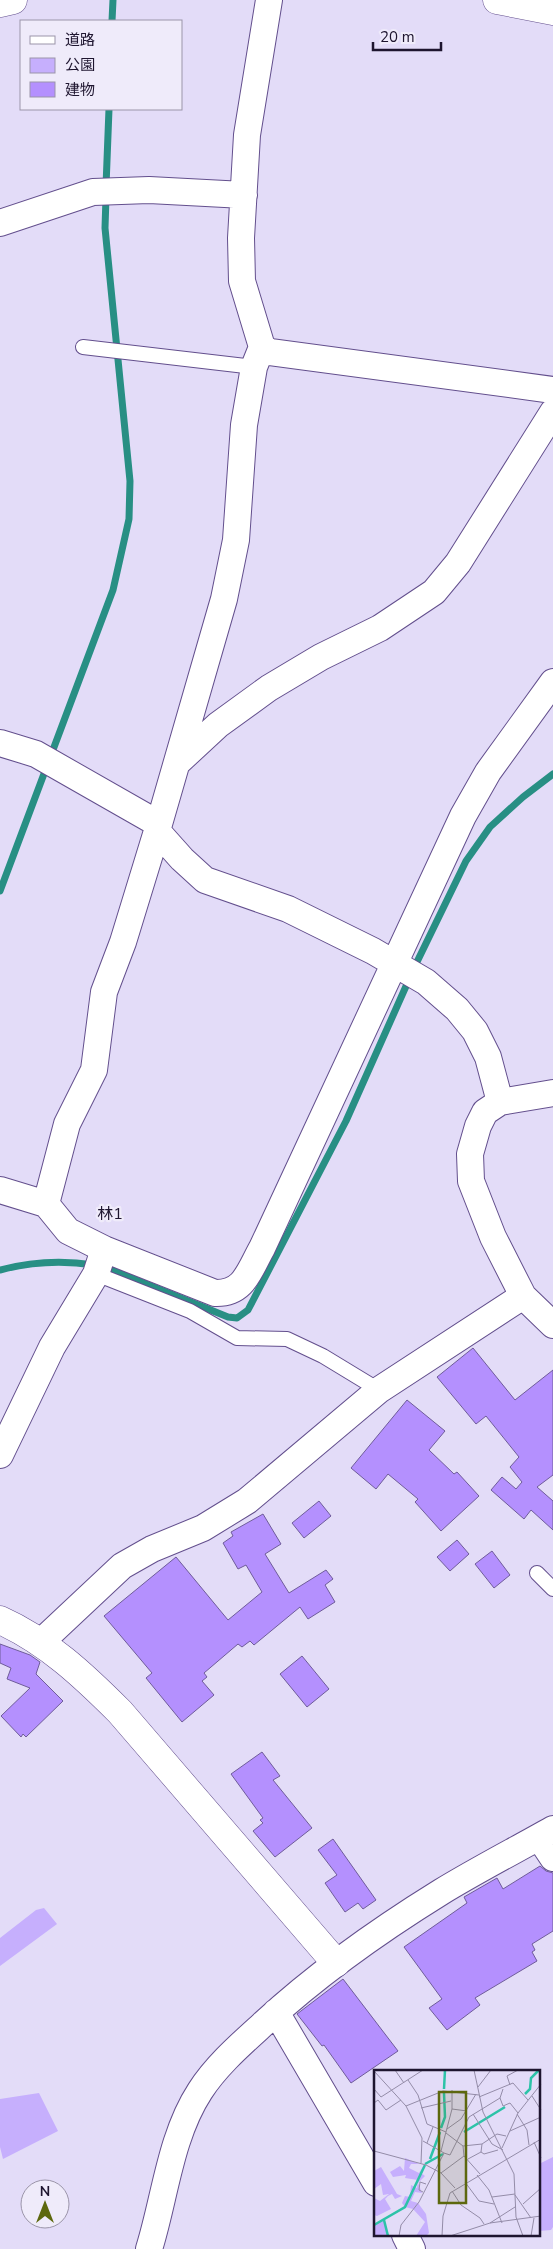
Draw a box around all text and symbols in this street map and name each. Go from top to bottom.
legend [20,20,182,110]
scale bar [373,20,440,52]
text: 20 m [380,27,415,47]
text: 道路 [65,30,95,50]
text: 公園 [65,55,95,75]
text: 建物 [65,80,95,100]
district label: 林1 [97,1203,123,1225]
inset map [374,2070,540,2236]
north arrow [20,2179,70,2229]
text: N [40,2182,50,2201]

